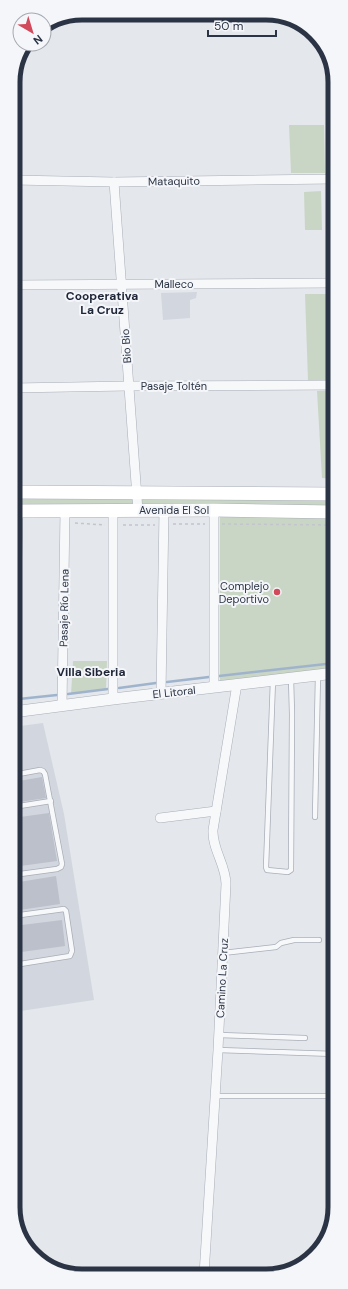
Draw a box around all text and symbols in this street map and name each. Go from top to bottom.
north arrow [12,12,52,52]
scale bar [208,12,276,38]
text: 50 m [214,18,243,34]
text: N [31,32,46,48]
street label: Mataquito [148,174,200,188]
street label: Malleco [154,277,194,291]
district label: Cooperativa La Cruz [66,288,138,318]
street label: Bio Bio [118,328,134,364]
street label: Pasaje Toltén [141,379,207,393]
street label: Avenida El Sol [139,503,209,517]
street label: Pasaje Río Lena [56,569,72,647]
place label: Complejo Deportivo [219,579,269,606]
marker: Complejo Deportivo [272,587,282,597]
district label: Villa Siberia [57,664,125,680]
street label: El Litoral [152,683,196,701]
street label: Camino La Cruz [213,938,231,1018]

